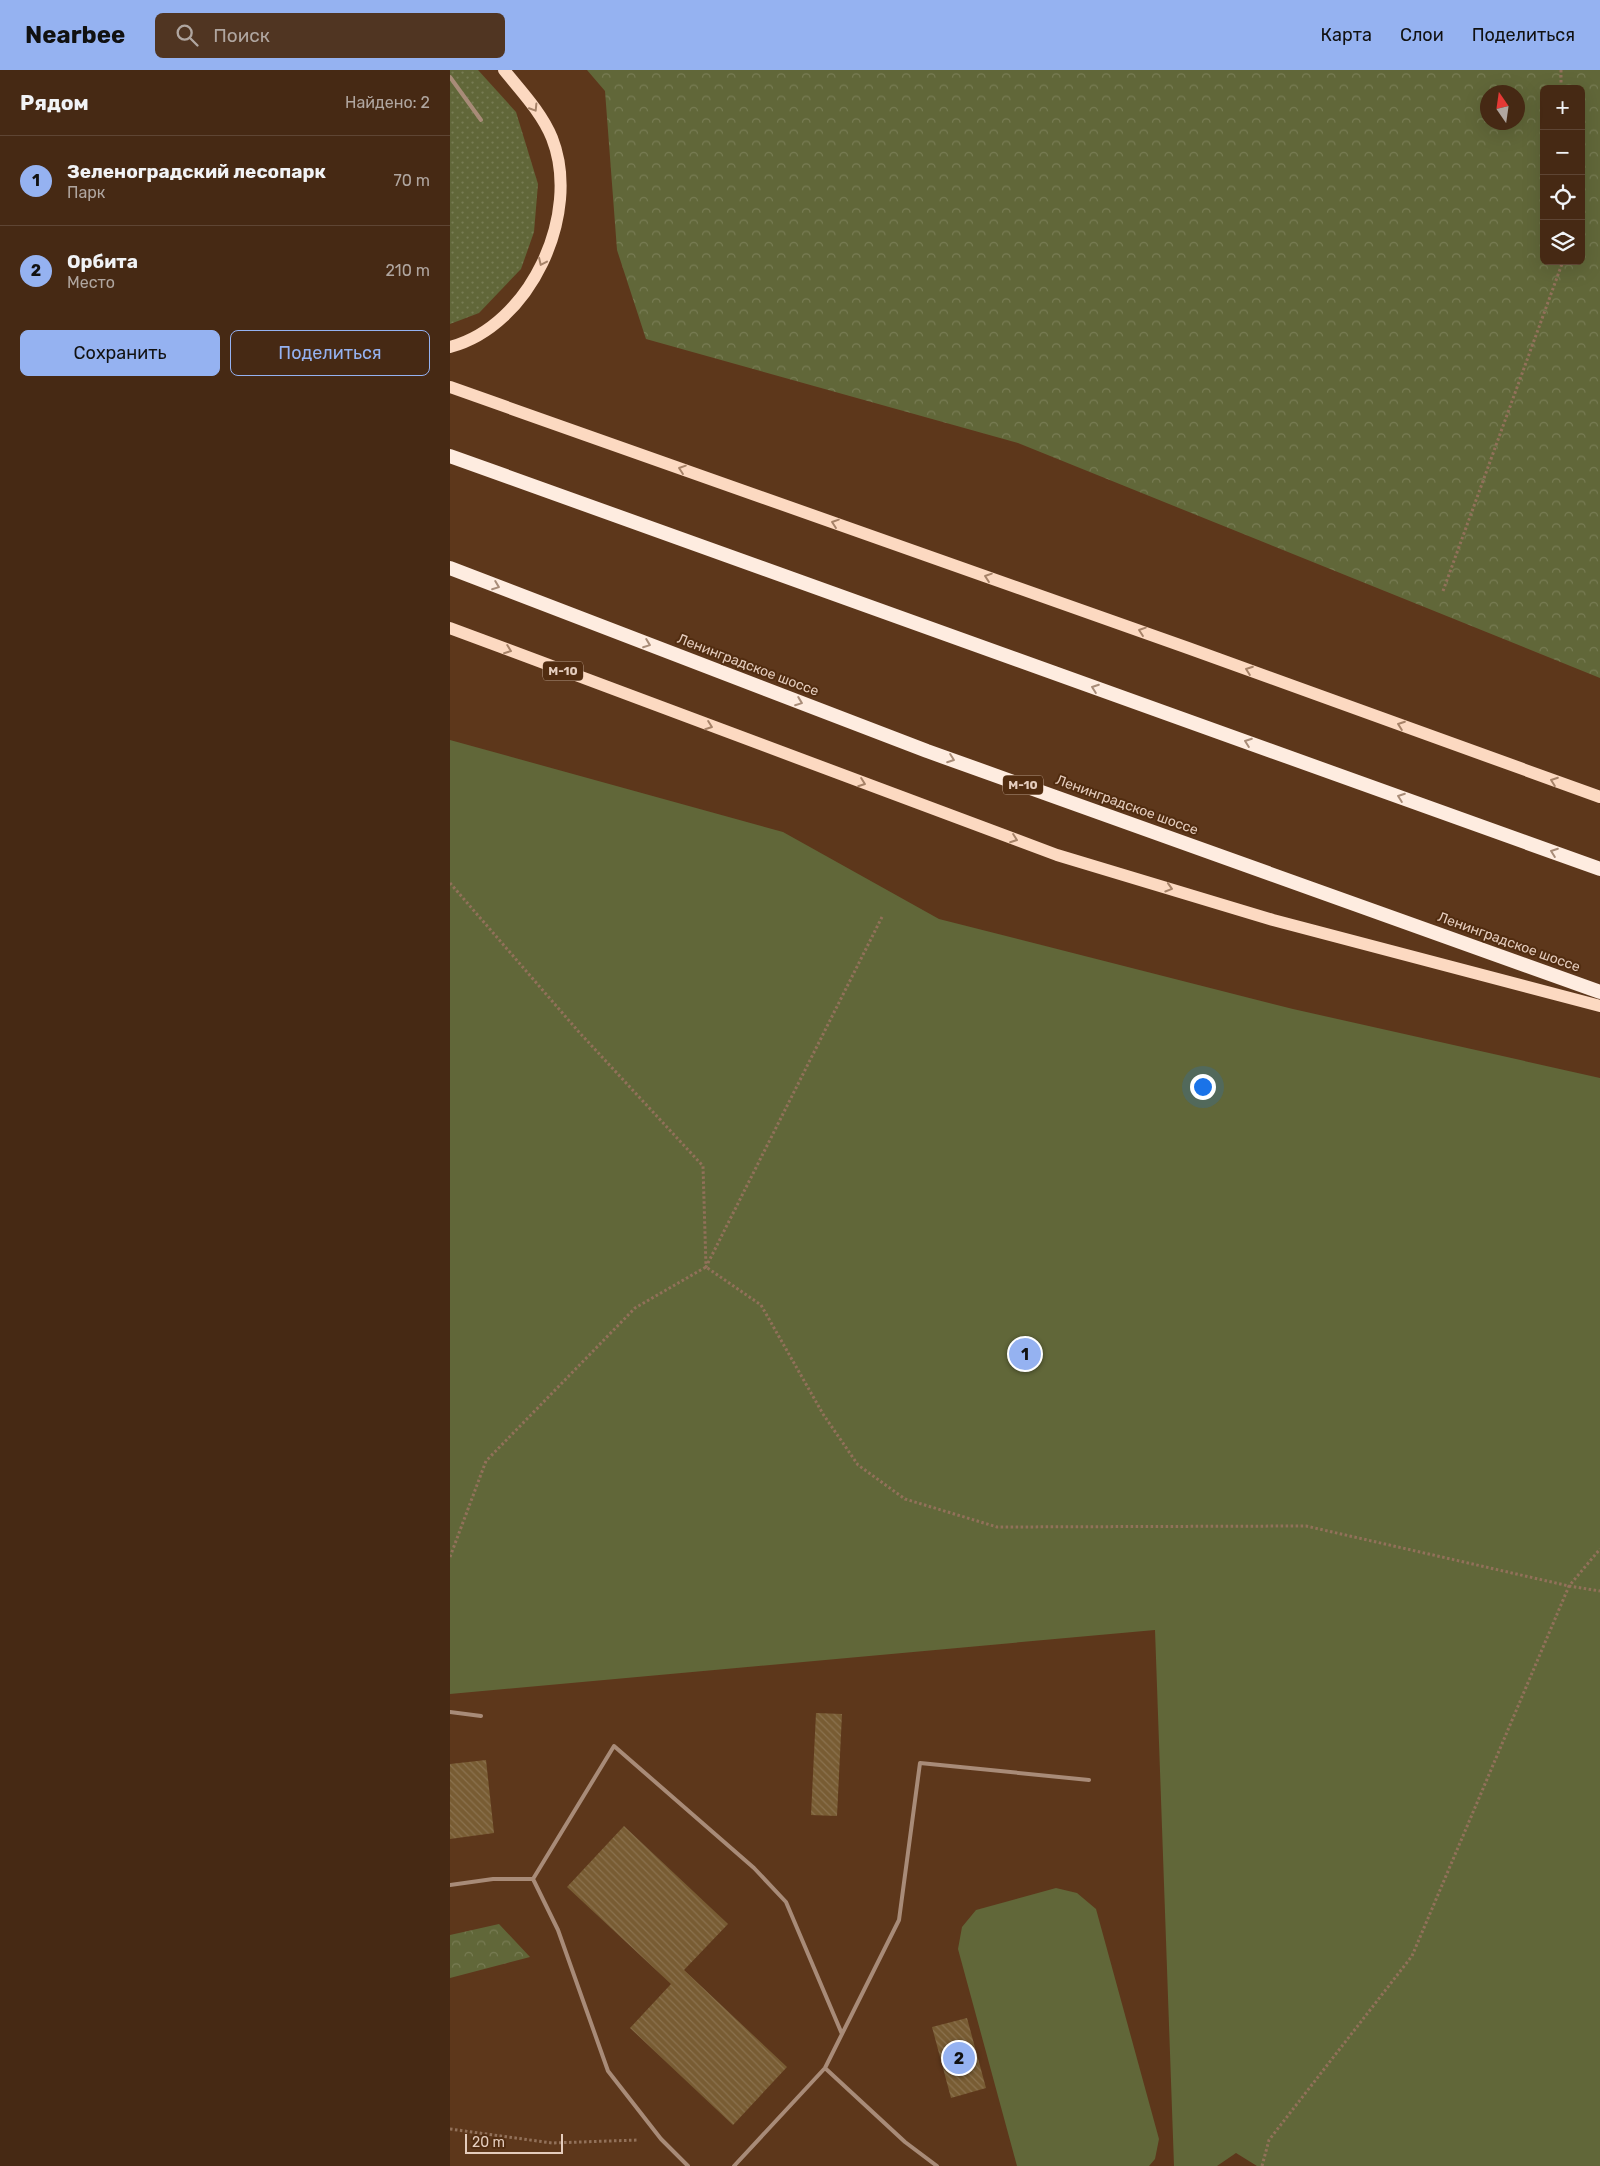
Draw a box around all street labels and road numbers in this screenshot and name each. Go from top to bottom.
street label: Ленинградское шоссе [675,630,821,700]
road number: М-10 [543,662,583,680]
street label: Ленинградское шоссе [1053,771,1201,839]
road number: М-10 [1003,776,1043,794]
street label: Ленинградское шоссе [1435,908,1583,976]

